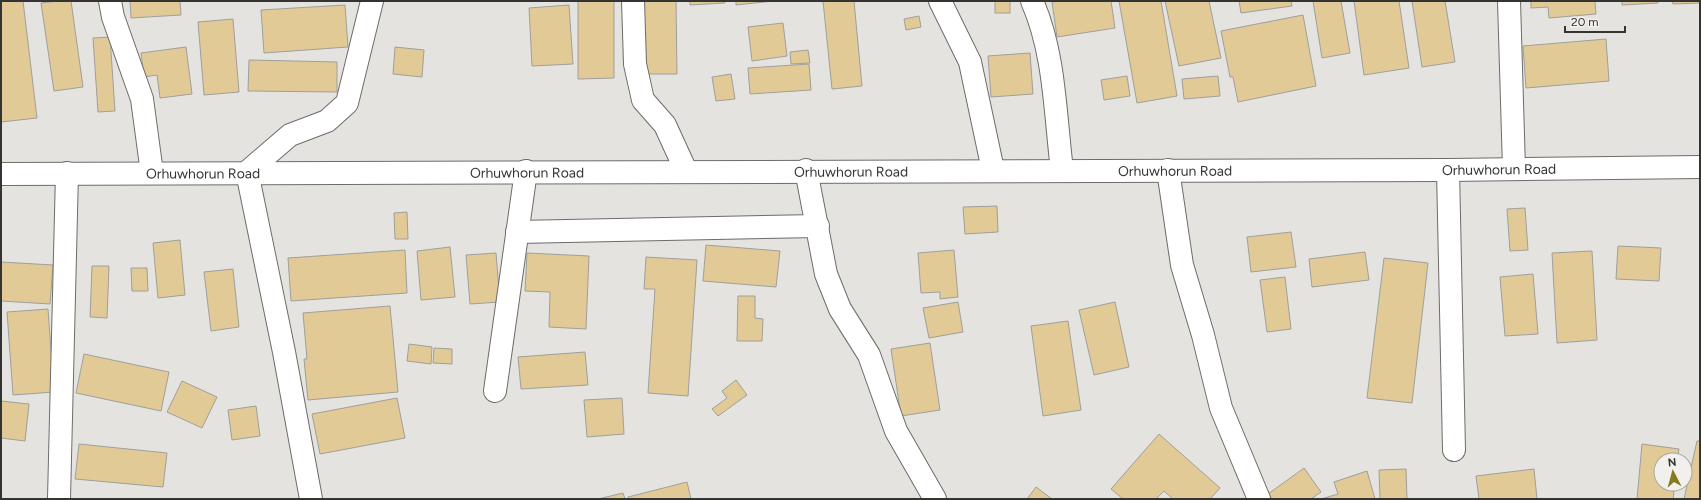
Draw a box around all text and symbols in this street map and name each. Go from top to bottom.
scale bar [1565,8,1625,34]
text: 20 m [1571,15,1599,29]
street label: Orhuwhorun Road [1442,160,1556,179]
street label: Orhuwhorun Road [1118,162,1232,179]
street label: Orhuwhorun Road [794,163,908,180]
street label: Orhuwhorun Road [470,164,584,181]
street label: Orhuwhorun Road [146,165,260,182]
north arrow [1653,452,1693,492]
text: N [1667,456,1677,469]

